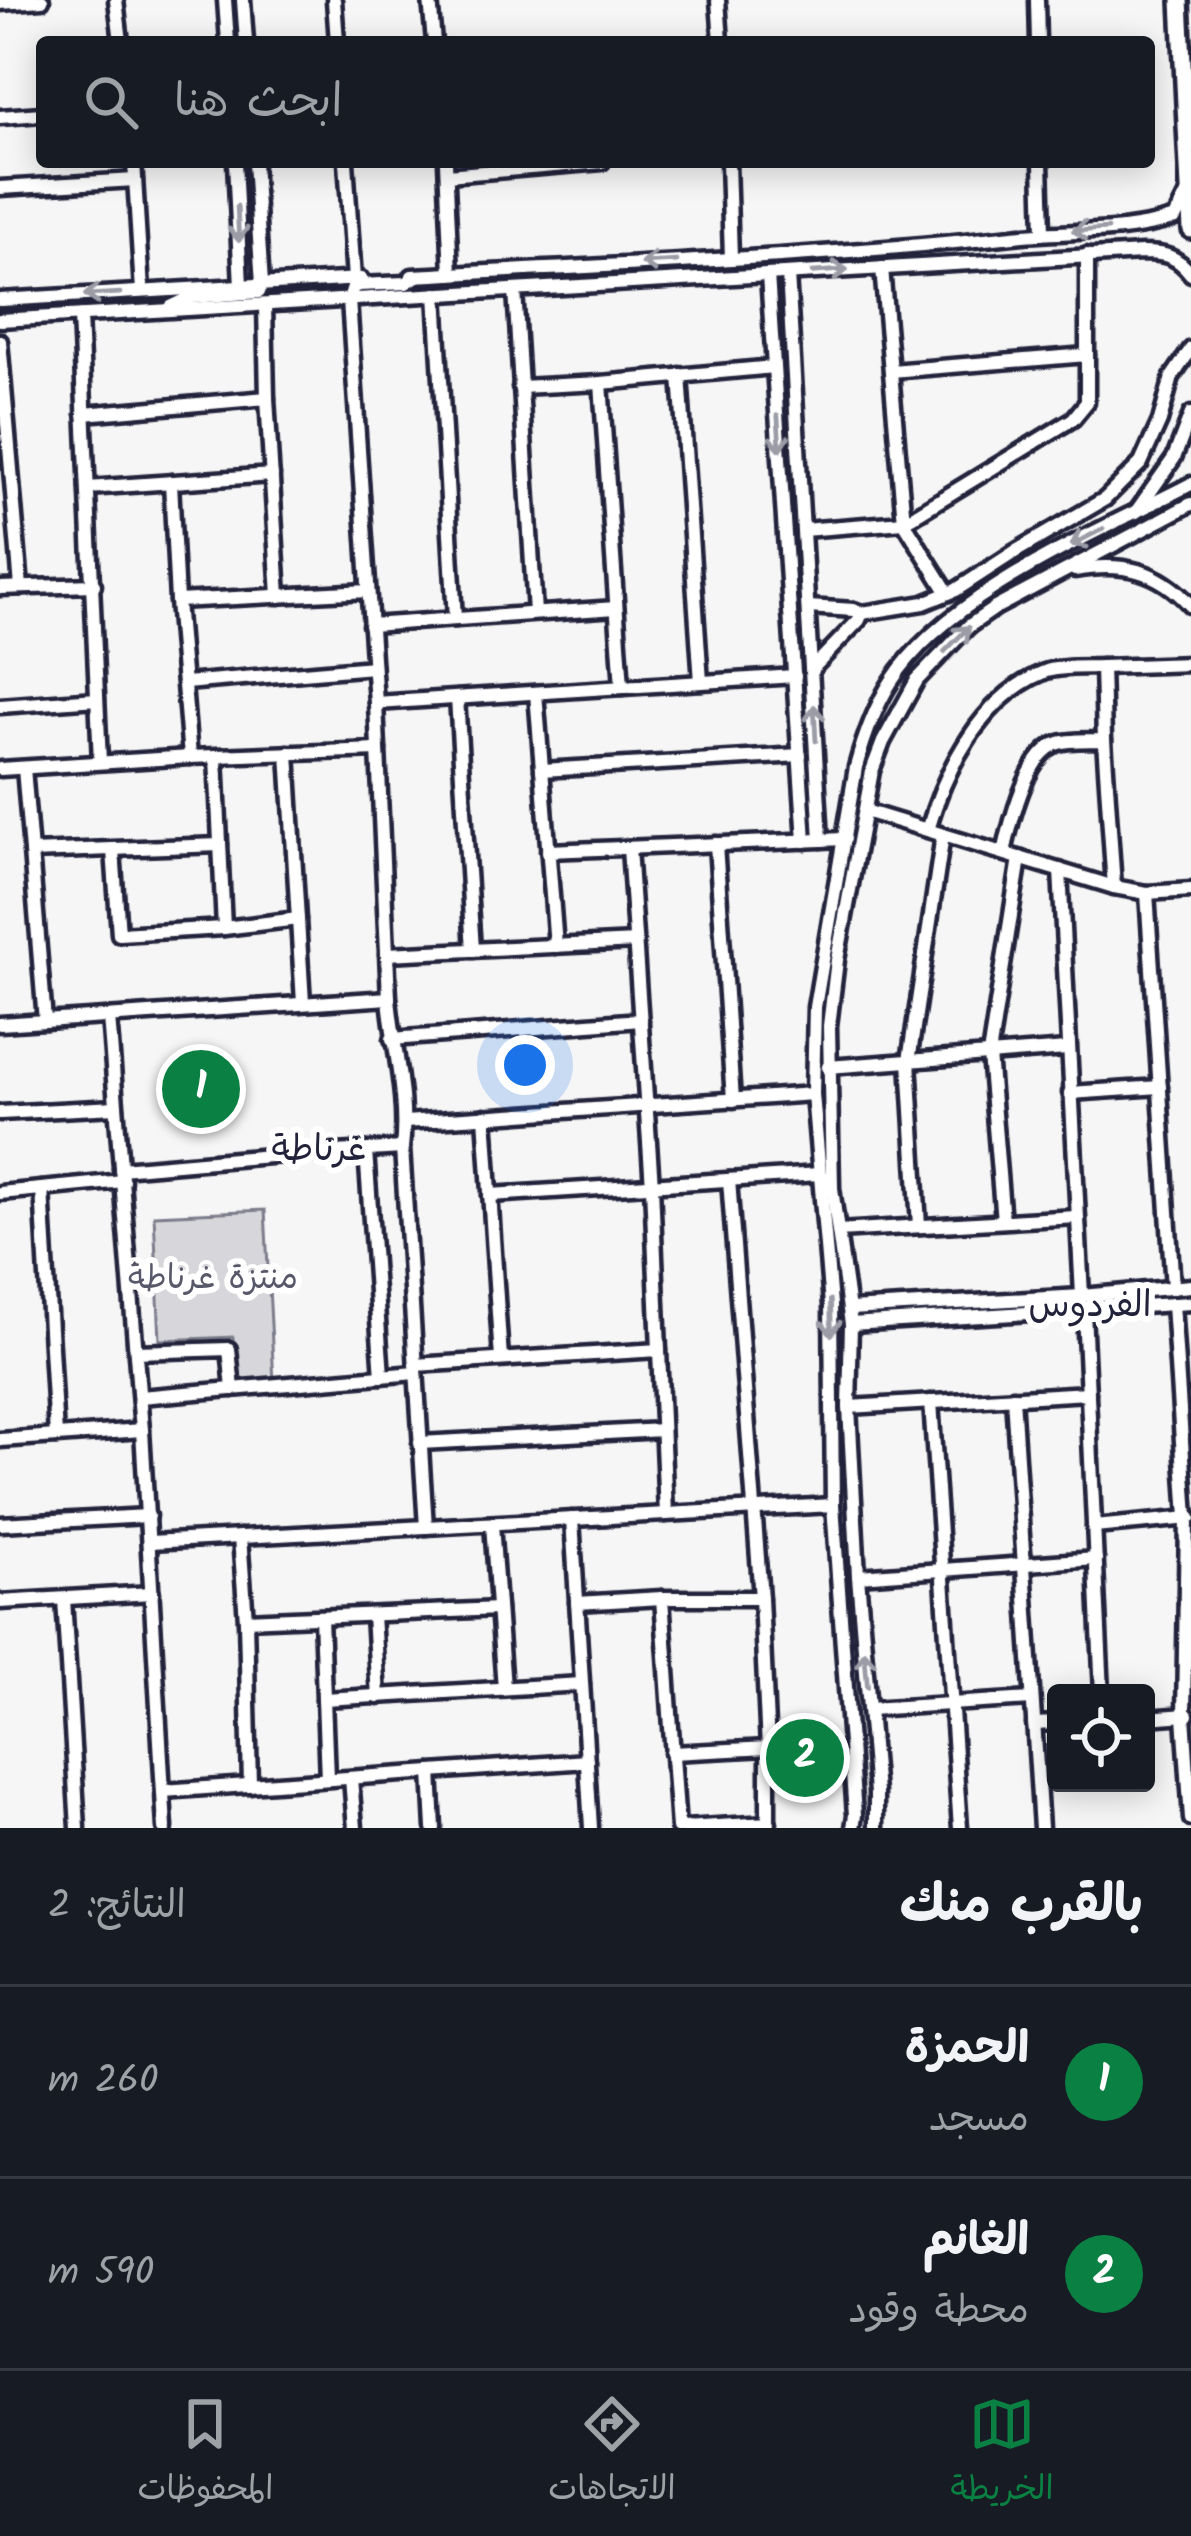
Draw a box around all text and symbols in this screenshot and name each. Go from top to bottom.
search box [36,36,1155,168]
text: ابحث هنا [174,67,342,139]
icon: search [78,69,144,135]
one-way arrow [227,204,250,243]
one-way arrow [1071,219,1110,242]
one-way arrow [640,251,679,274]
one-way arrow [809,259,848,282]
one-way arrow [83,283,122,306]
one-way arrow [767,413,790,452]
one-way arrow [1070,527,1105,550]
one-way arrow [942,625,971,653]
one-way arrow [803,704,826,743]
your location [495,1035,555,1095]
pin: 1 [162,1044,240,1134]
district label: غرناطة [271,1122,367,1179]
park label: منتزة غرناطة [128,1253,298,1306]
district label: الفردوس [1028,1278,1152,1335]
one-way arrow [820,1298,843,1337]
one-way arrow [854,1651,877,1690]
map controls [1047,1684,1155,1792]
button: locate [1047,1684,1155,1792]
pin: 2 [766,1713,844,1803]
text: بالقرب منك [900,1866,1143,1947]
text: النتائج: 2 [48,1876,186,1938]
text: الحمزة [905,2014,1029,2086]
text: 260 m [48,2051,159,2113]
text: 1 [1098,2051,1110,2113]
text: مسجد [929,2089,1029,2151]
text: الغانم [923,2206,1029,2278]
text: 590 m [48,2243,154,2305]
text: 2 [1093,2243,1115,2305]
text: محطة وقود [848,2281,1029,2343]
tab: المحفوظات [137,2391,273,2517]
tab: الاتجاهات [548,2391,676,2517]
tab: الخريطة [951,2391,1054,2517]

